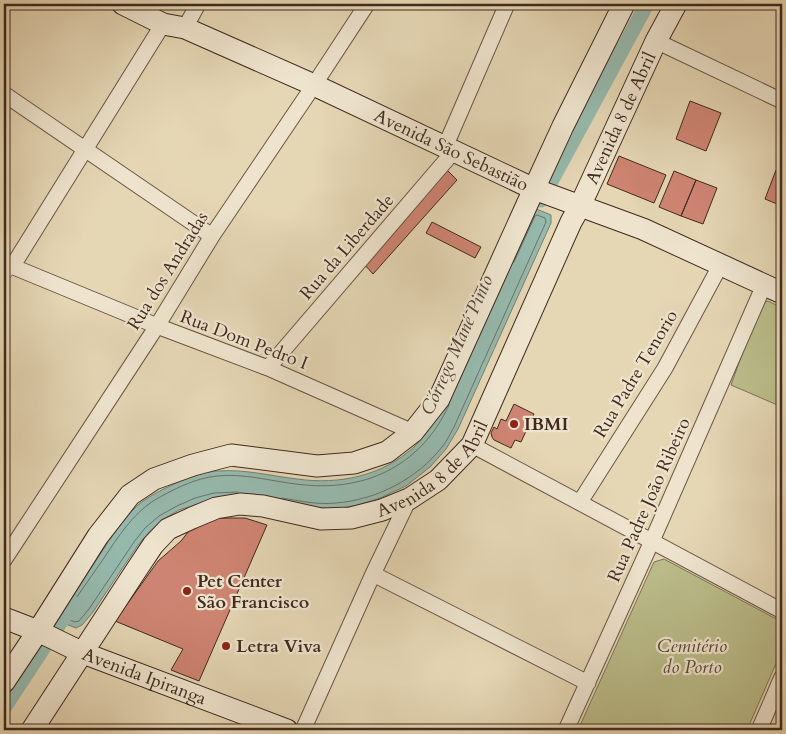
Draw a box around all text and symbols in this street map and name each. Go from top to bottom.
street label: Avenida 8 de Abril [579,48,662,188]
street label: Avenida São Sebastião [370,103,533,197]
street label: Rua da Liberdade [294,189,400,305]
street label: Rua dos Andradas [122,207,214,335]
water label: Córrego Mané Pinto [414,271,500,419]
street label: Rua Dom Pedro I [176,304,312,376]
street label: Rua Padre Tenorio [588,305,684,443]
place label: IBMI [524,412,568,437]
street label: Rua Padre João Ribeiro [601,414,697,586]
street label: Avenida 8 de Abril [373,416,494,523]
marker: IBMI [508,418,520,430]
place label: Pet Center São Francisco [197,569,309,615]
marker: Pet Center São Francisco [181,585,193,597]
place label: Letra Viva [236,634,322,659]
park label: Cemitério do Porto [657,634,727,680]
marker: Letra Viva [220,640,232,652]
street label: Avenida Ipiranga [79,641,210,711]

